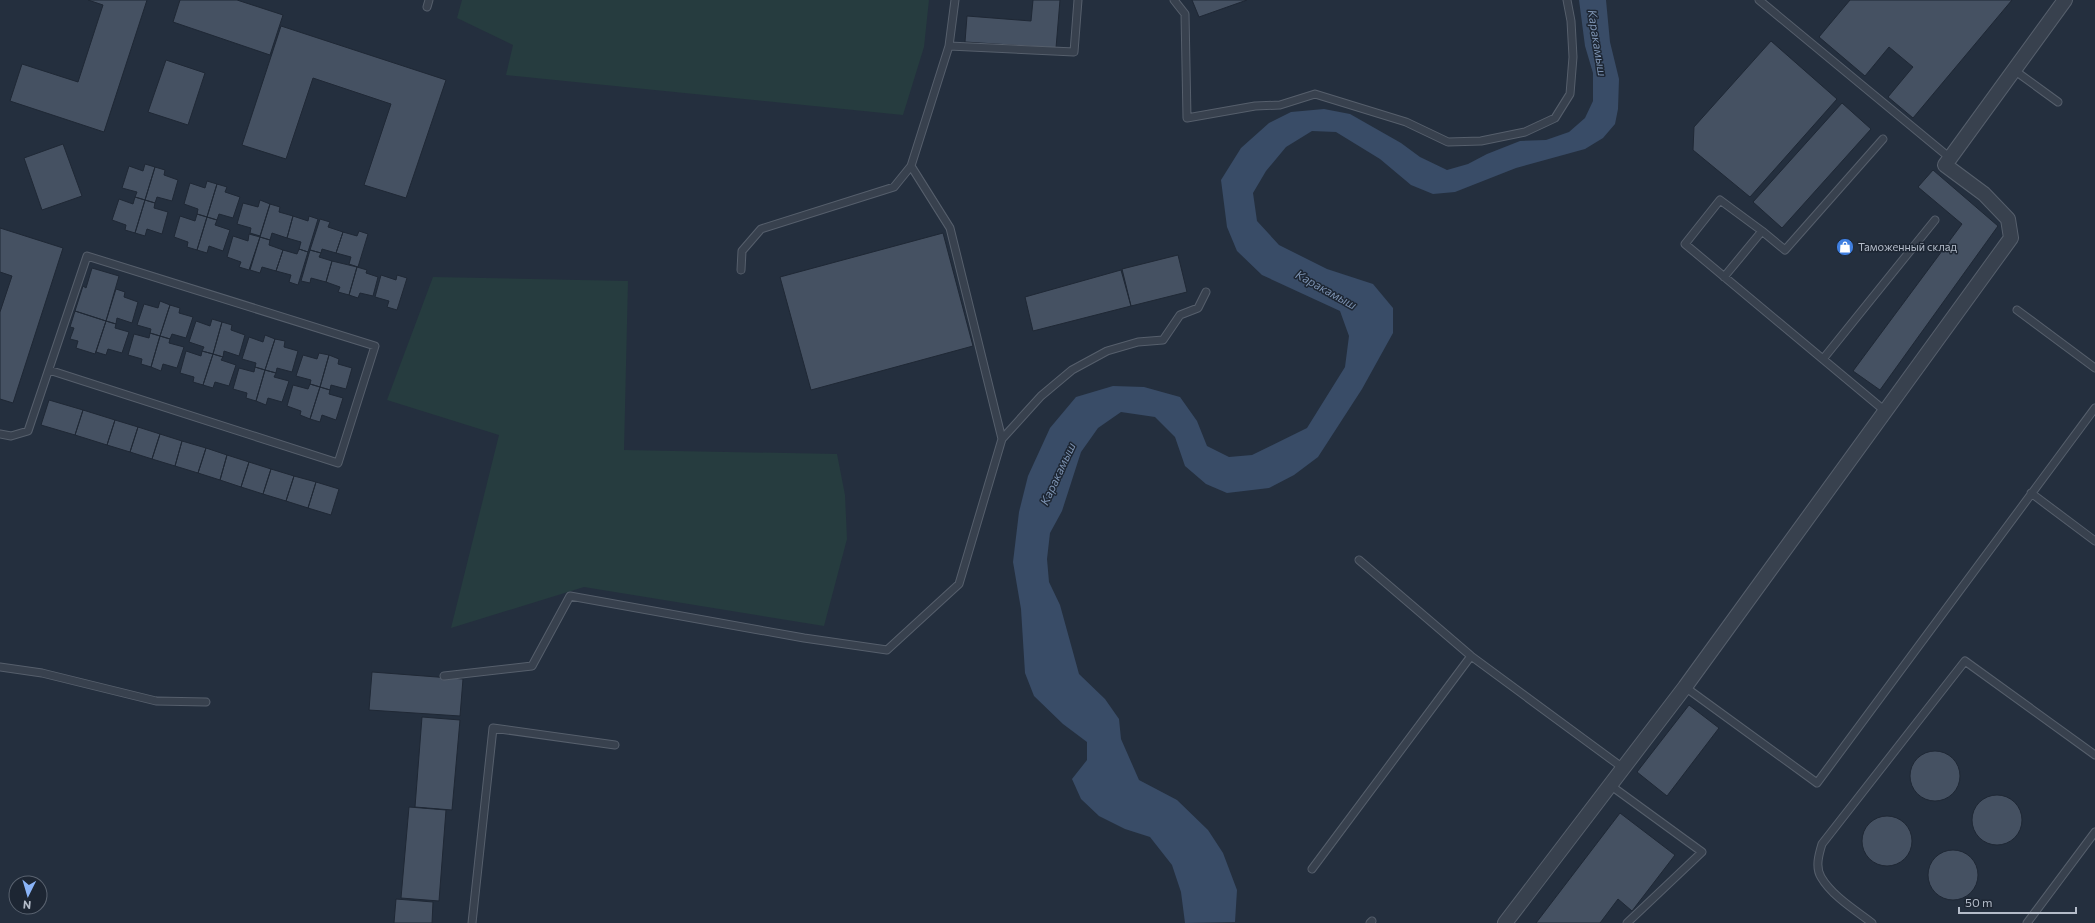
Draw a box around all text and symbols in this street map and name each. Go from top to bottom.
water label: Каракамыш [1586,8,1610,77]
shop icon: Таможенный склад [1835,237,1855,257]
place label: Таможенный склад [1858,240,1958,253]
water label: Каракамыш [1294,267,1359,312]
water label: Каракамыш [1037,440,1078,507]
north arrow [8,875,48,915]
scale bar [1959,889,2076,915]
text: 50 m [1965,895,1993,909]
text: N [22,899,32,912]

